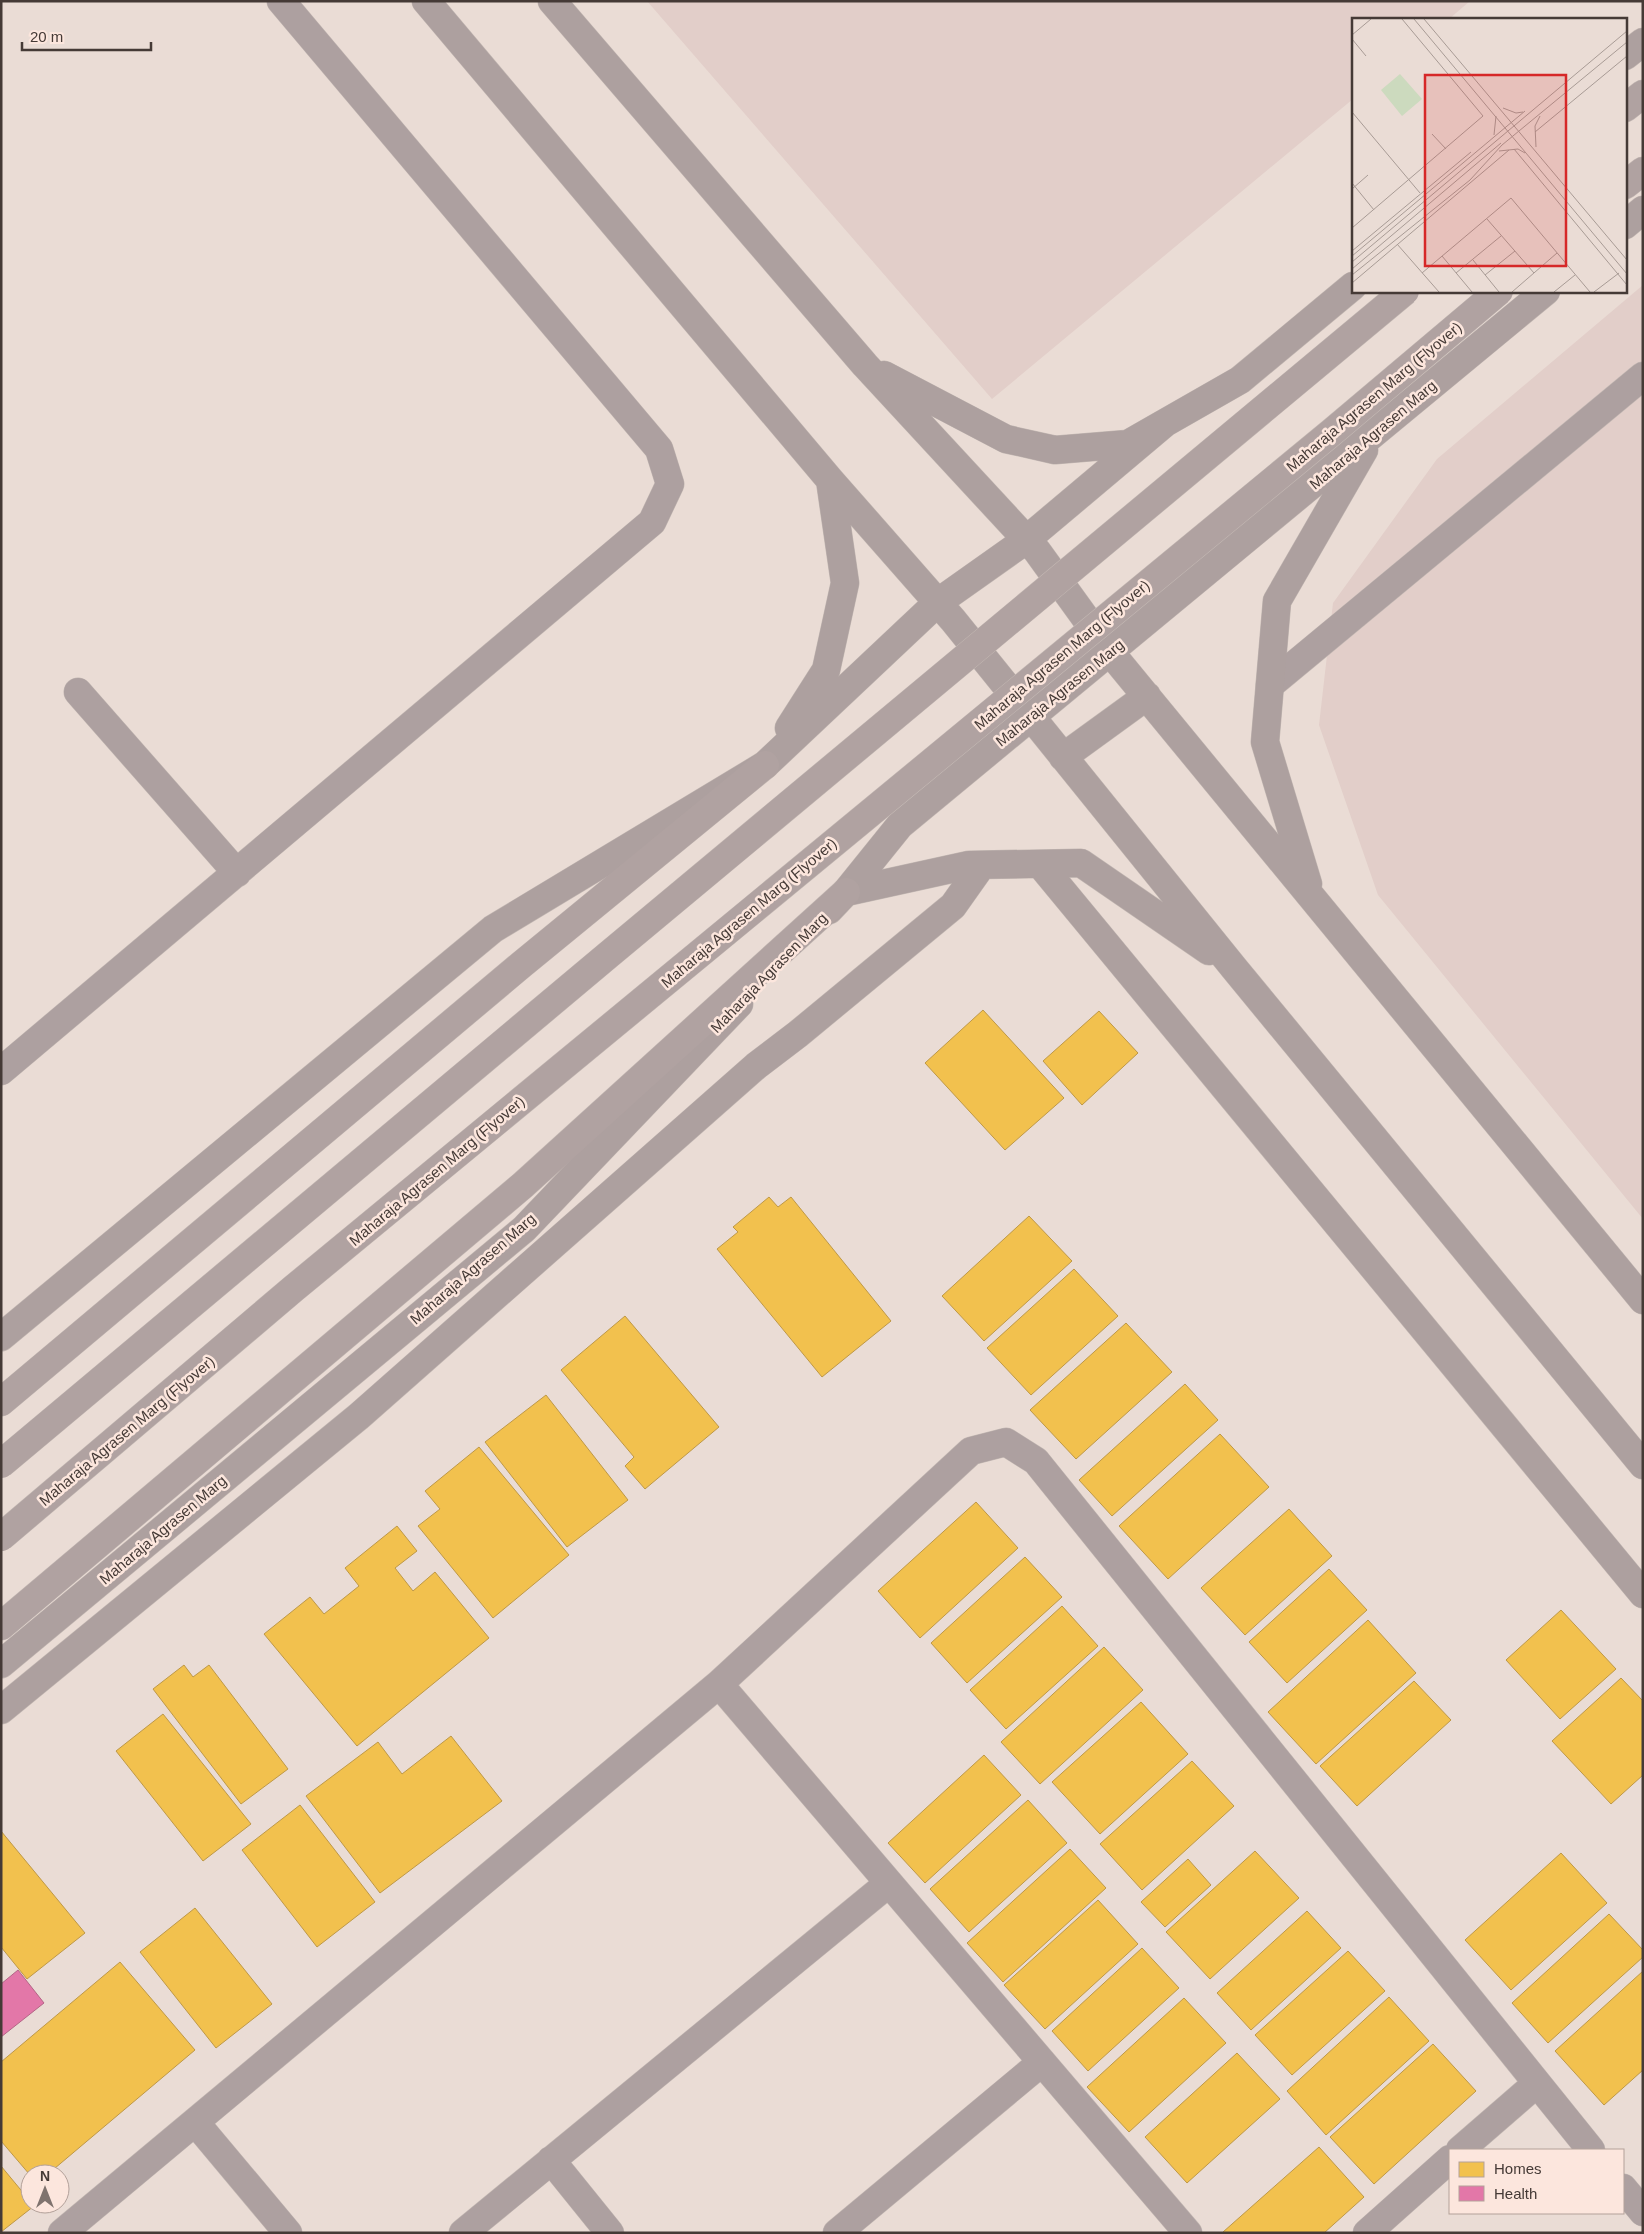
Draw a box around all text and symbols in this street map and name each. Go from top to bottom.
inset map [1352,18,1626,292]
scale bar [22,20,151,52]
text: 20 m [30,28,63,45]
street label: Maharaja Agrasen Marg (Flyover) [1282,318,1466,476]
street label: Maharaja Agrasen Marg [1306,376,1440,494]
street label: Maharaja Agrasen Marg (Flyover) [970,576,1154,734]
street label: Maharaja Agrasen Marg [992,635,1128,751]
street label: Maharaja Agrasen Marg (Flyover) [657,834,841,992]
street label: Maharaja Agrasen Marg [707,909,831,1037]
street label: Maharaja Agrasen Marg (Flyover) [346,1092,528,1249]
street label: Maharaja Agrasen Marg [407,1210,539,1328]
street label: Maharaja Agrasen Marg (Flyover) [36,1352,218,1509]
street label: Maharaja Agrasen Marg [96,1472,229,1588]
legend [1449,2149,1624,2214]
text: Homes [1494,2160,1542,2177]
north arrow [20,2164,70,2214]
text: N [40,2168,50,2184]
text: Health [1494,2185,1537,2202]

